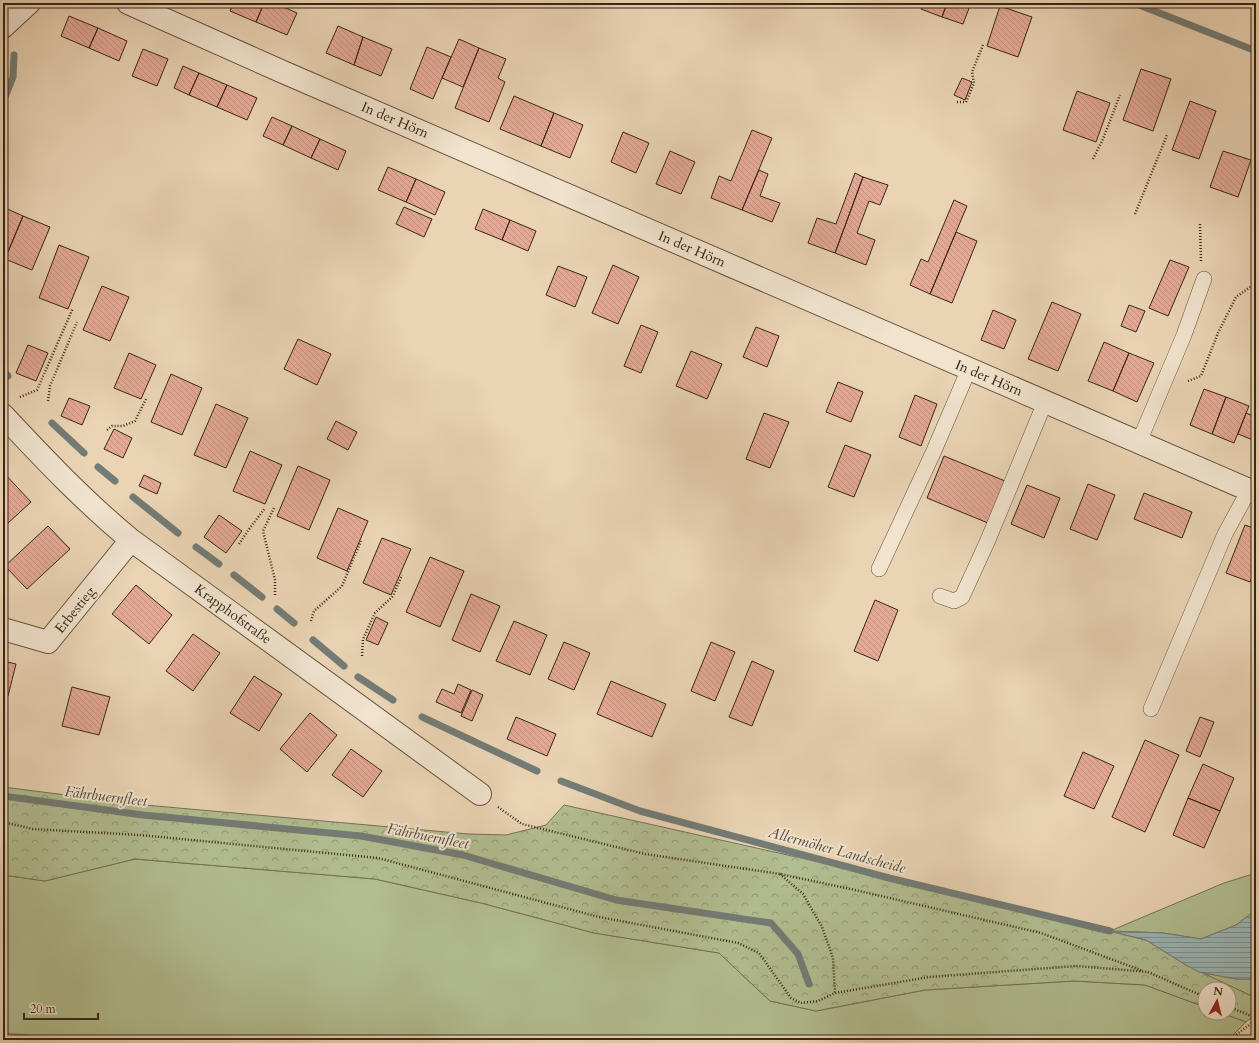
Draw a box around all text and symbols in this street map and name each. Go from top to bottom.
street label: In der Hörn [358,97,432,143]
street label: In der Hörn [655,226,729,272]
street label: In der Hörn [952,355,1026,401]
street label: Krapphofstraße [191,580,275,648]
street label: Erbestieg [50,583,100,637]
water label: Fährbuernfleet [64,781,149,811]
water label: Fährbuernfleet [385,818,471,854]
water label: Allermöher Landscheide [765,822,908,878]
north arrow [1197,981,1237,1021]
text: N [1213,984,1224,1000]
scale bar [24,995,98,1021]
text: 20 m [30,1001,57,1017]

